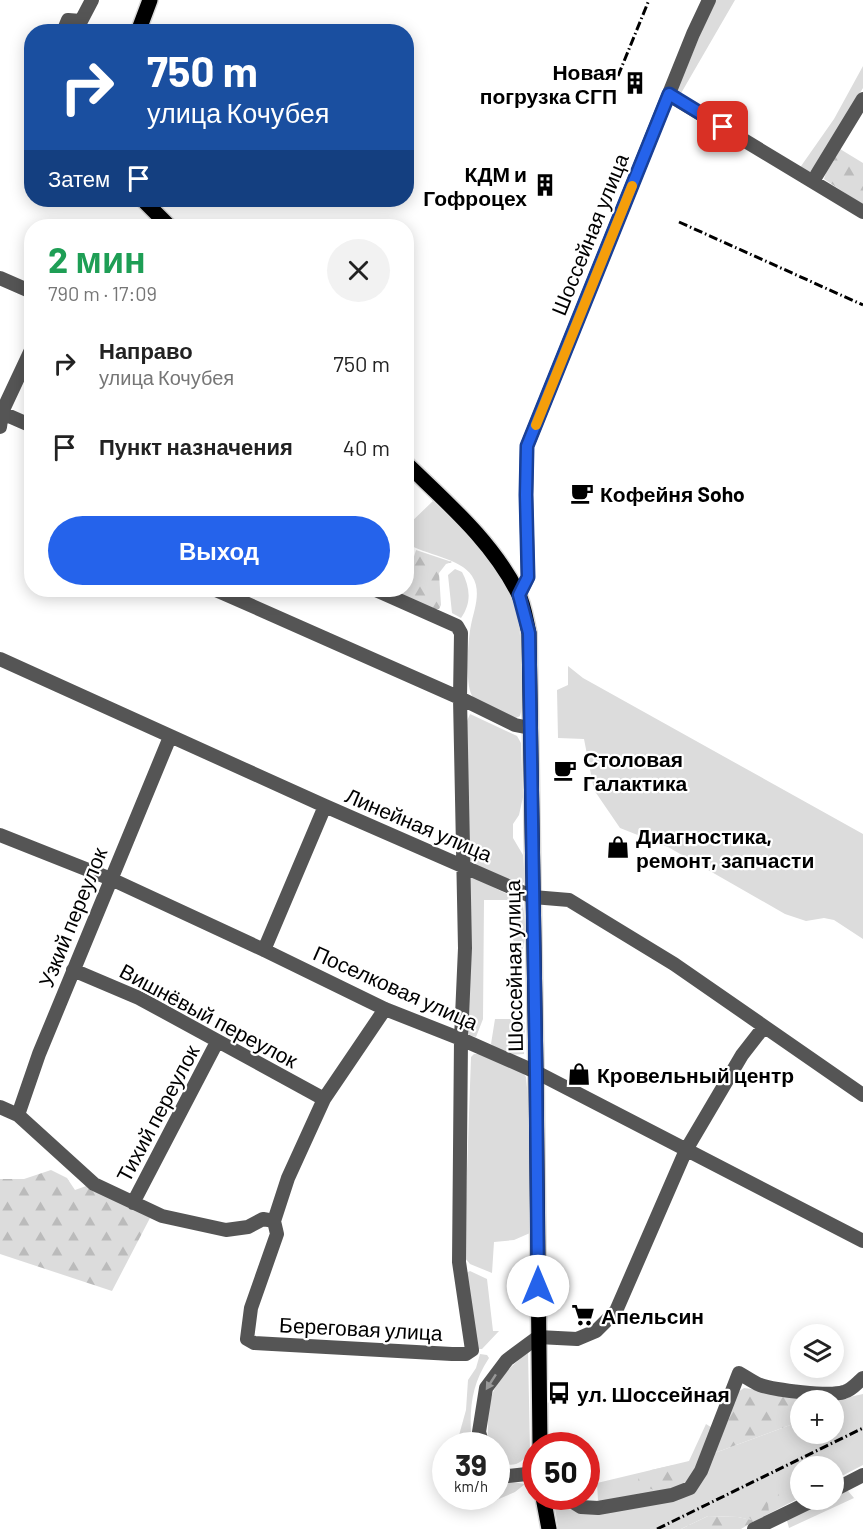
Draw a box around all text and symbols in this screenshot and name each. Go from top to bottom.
text: 750 m [147,45,258,95]
icon: right [48,48,126,126]
place label: Новая погрузка СГП [480,59,617,108]
building icon: Новая погрузка СГП [622,70,648,96]
text: улица Кочубея [147,96,329,128]
pin [697,101,748,152]
icon: arrive [706,110,739,143]
street label: Шоссейная улица [545,149,633,318]
place label: КДМ и Гофроцех [423,161,527,210]
icon: arrive [122,162,155,195]
text: Затем [48,165,110,191]
building icon: КДМ и Гофроцех [532,172,558,198]
text: 2 мин [48,237,146,280]
button: close [327,239,390,302]
text: 790 m · 17:09 [48,281,157,305]
text: Направо [99,337,193,363]
icon: right [48,347,81,380]
text: 750 m [333,350,390,376]
text: улица Кочубея [99,365,234,389]
icon: arrive [48,431,81,464]
text: Пункт назначения [99,433,293,459]
text: 40 m [343,434,390,460]
cafe icon: Кофейня Soho [569,480,595,506]
place label: Кофейня Soho [600,481,745,506]
button: Выход [48,516,390,585]
place label: Столовая Галактика [583,746,688,795]
cafe icon: Столовая Галактика [552,757,578,783]
street label: Линейная улица [342,782,496,866]
place label: Диагностика, ремонт, запчасти [636,823,814,872]
shop icon: Диагностика, ремонт, запчасти [605,834,631,860]
street label: Узкий переулок [33,843,112,990]
street label: Шоссейная улица [499,880,527,1052]
street label: Поселковая улица [310,939,482,1035]
street label: Вишнёвый переулок [116,958,303,1073]
street label: Тихий переулок [110,1040,204,1186]
shop icon: Кровельный центр [566,1061,592,1087]
place label: Кровельный центр [597,1062,794,1087]
position arrow [506,1254,570,1318]
supermarket icon: Апельсин [570,1302,596,1328]
place label: Апельсин [601,1303,704,1328]
street label: Береговая улица [279,1311,444,1345]
map controls [790,1324,844,1510]
button: layers [790,1324,844,1378]
one-way arrow [485,1374,496,1391]
bus stop icon: ул. Шоссейная [546,1380,572,1406]
place label: ул. Шоссейная [577,1381,730,1406]
button: + [790,1390,844,1444]
speed limit sign: 50 [522,1432,600,1510]
text: 39 [455,1446,487,1482]
button: − [790,1456,844,1510]
text: km/h [454,1477,488,1495]

